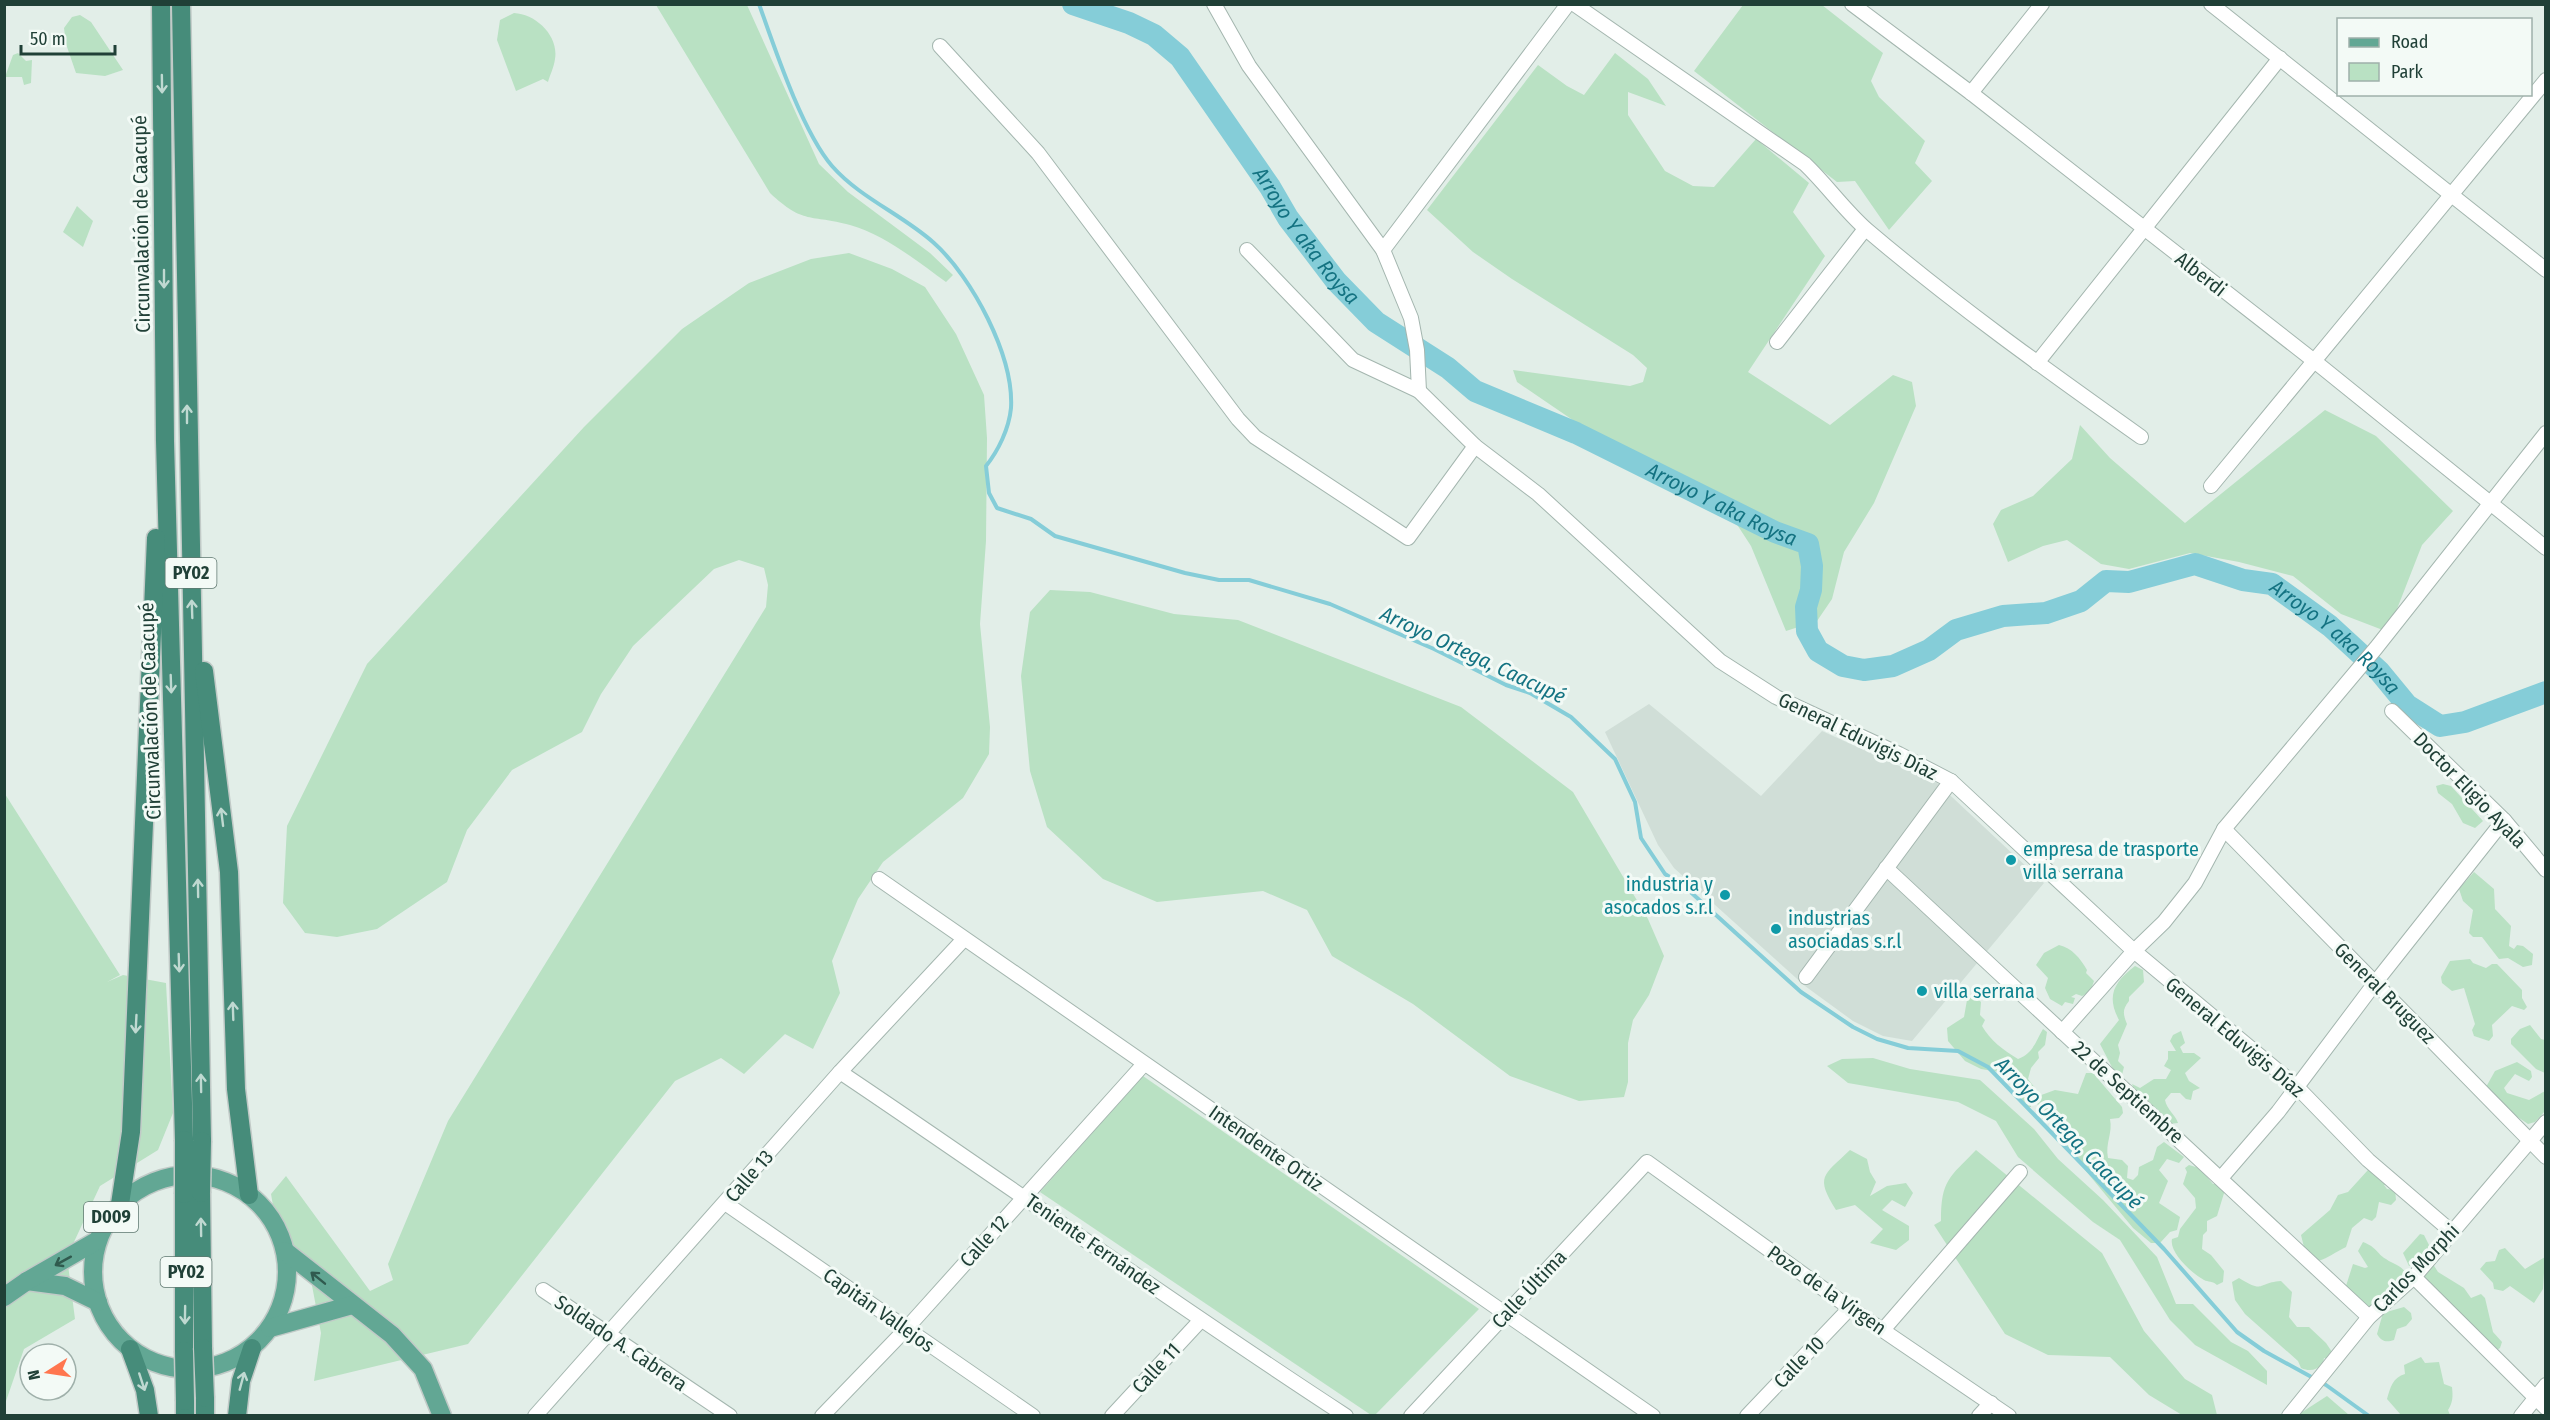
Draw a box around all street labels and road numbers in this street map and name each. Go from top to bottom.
street label: Circunvalación de Caacupé [127,115,155,333]
street label: Alberdi [2171,247,2231,301]
road number: PY02 [166,558,216,588]
street label: Circunvalación de Caacupé [134,602,166,820]
street label: General Eduvigis Díaz [1775,687,1941,785]
street label: Doctor Eligio Ayala [2409,727,2531,853]
street label: General Bruguez [2329,937,2441,1049]
street label: General Eduvigis Díaz [2161,972,2309,1102]
street label: 22 de Septiembre [2067,1036,2189,1148]
street label: Intendente Ortiz [1204,1100,1328,1196]
street label: Calle 13 [720,1145,778,1207]
street label: Teniente Fernández [1021,1189,1165,1299]
road number: D009 [84,1202,138,1232]
street label: Calle 12 [955,1210,1014,1272]
street label: Carlos Morphi [2368,1219,2464,1317]
street label: Pozo de la Virgen [1763,1240,1891,1340]
street label: Calle Última [1487,1245,1571,1333]
road number: PY02 [160,1257,212,1287]
street label: Capitán Vallejos [819,1263,939,1357]
street label: Soldado A. Cabrera [550,1290,692,1396]
street label: Calle 10 [1769,1331,1829,1393]
street label: Calle 11 [1127,1338,1185,1398]

